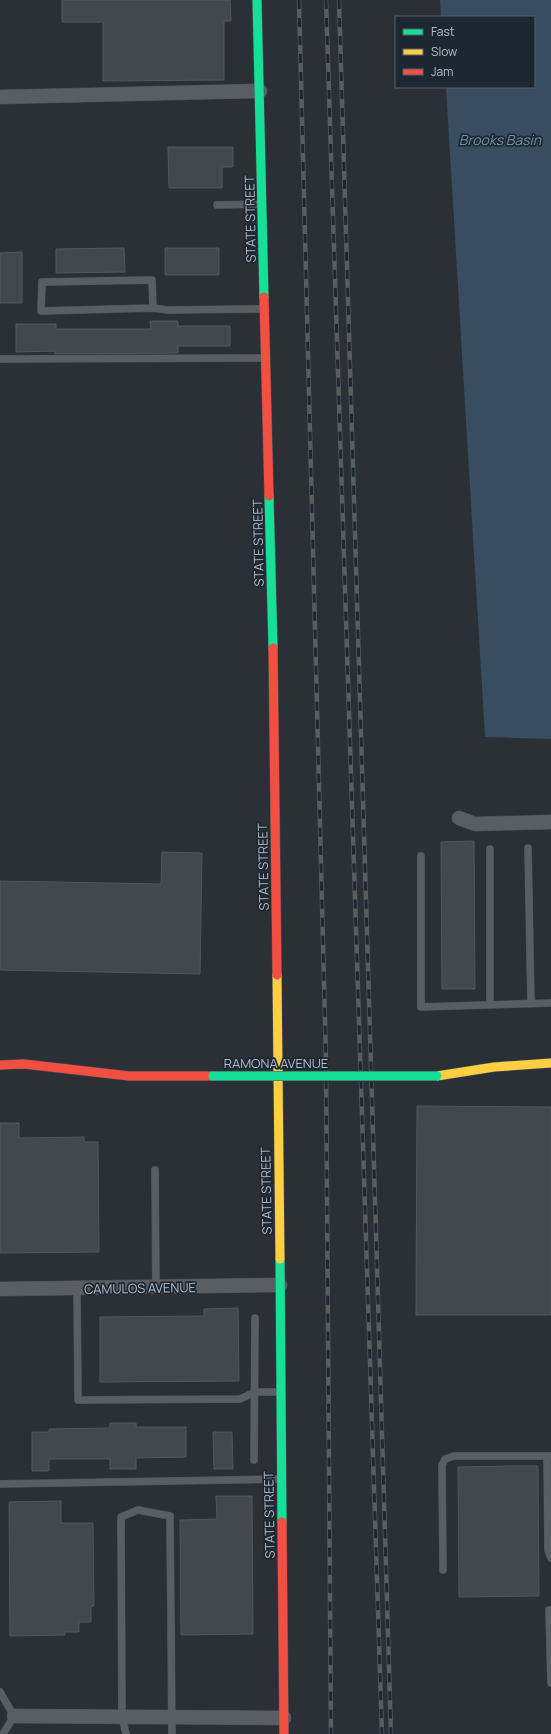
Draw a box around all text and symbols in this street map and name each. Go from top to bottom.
legend [395,16,535,88]
text: Fast [431,23,455,40]
text: Slow [431,43,457,60]
text: Jam [431,63,453,80]
water label: Brooks Basin [459,130,542,149]
street label: STATE STREET [240,175,260,263]
street label: STATE STREET [248,499,268,587]
street label: STATE STREET [253,823,273,911]
street label: RAMONA AVENUE [224,1054,328,1072]
street label: STATE STREET [256,1147,276,1235]
street label: CAMULOS AVENUE [84,1278,196,1298]
street label: STATE STREET [259,1471,279,1559]

